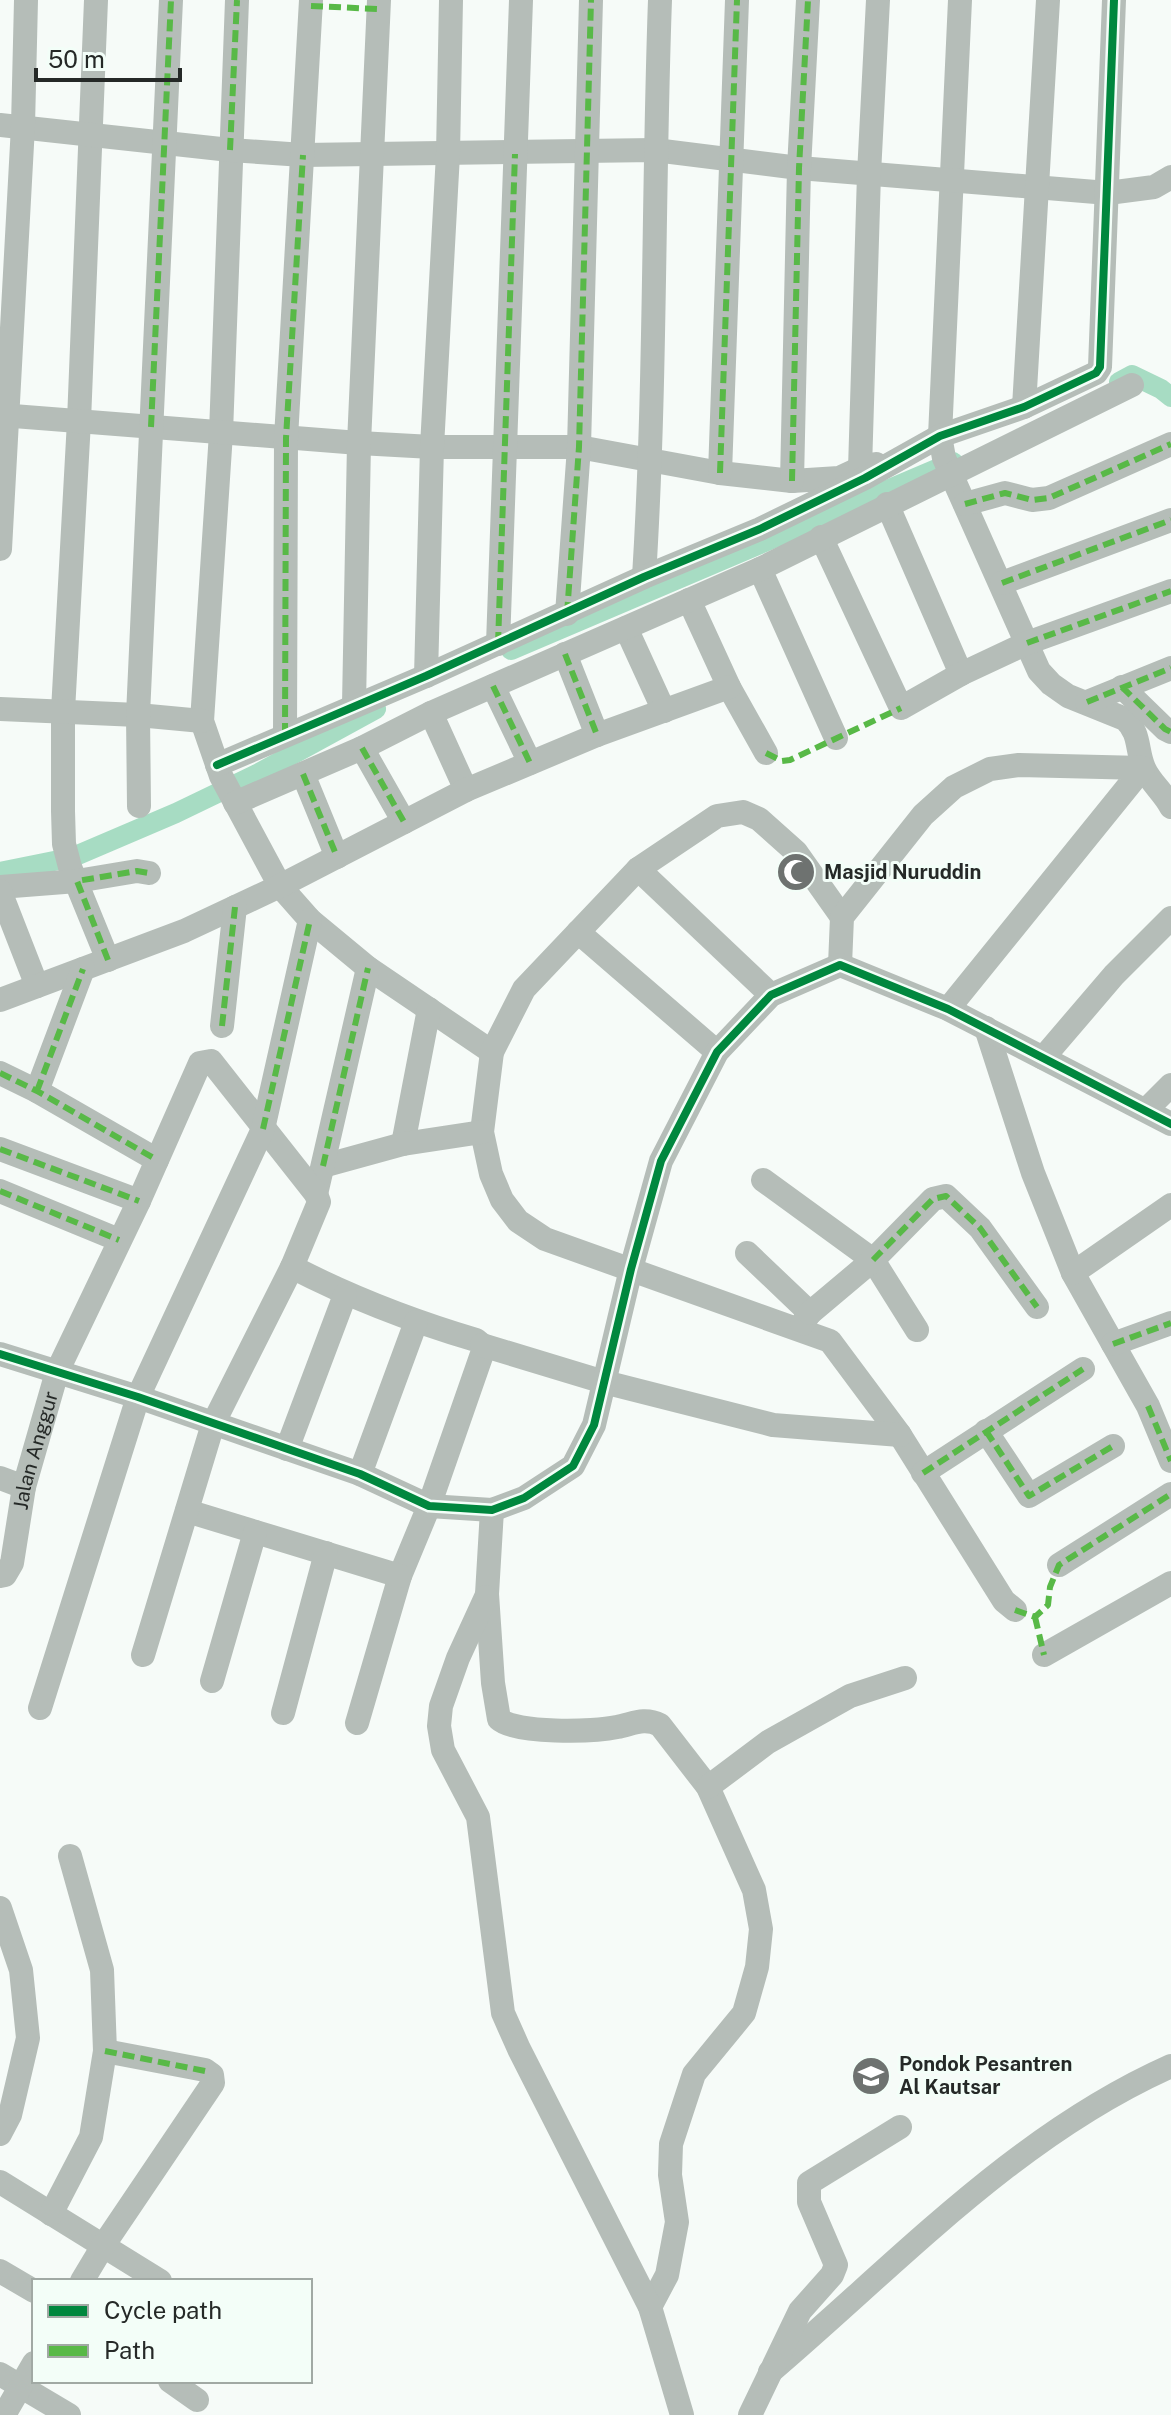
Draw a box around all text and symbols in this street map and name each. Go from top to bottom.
scale bar [36,32,180,82]
text: 50 m [48,45,105,73]
mosque icon: Masjid Nuruddin [775,851,817,893]
place label: Masjid Nuruddin [824,860,981,884]
street label: Jalan Anggur [9,1388,63,1512]
place label: Pondok Pesantren Al Kautsar [899,2052,1072,2099]
school or university icon: Pondok Pesantren Al Kautsar [850,2055,892,2097]
legend [32,2279,312,2383]
text: Cycle path [104,2296,222,2324]
text: Path [104,2336,155,2364]

